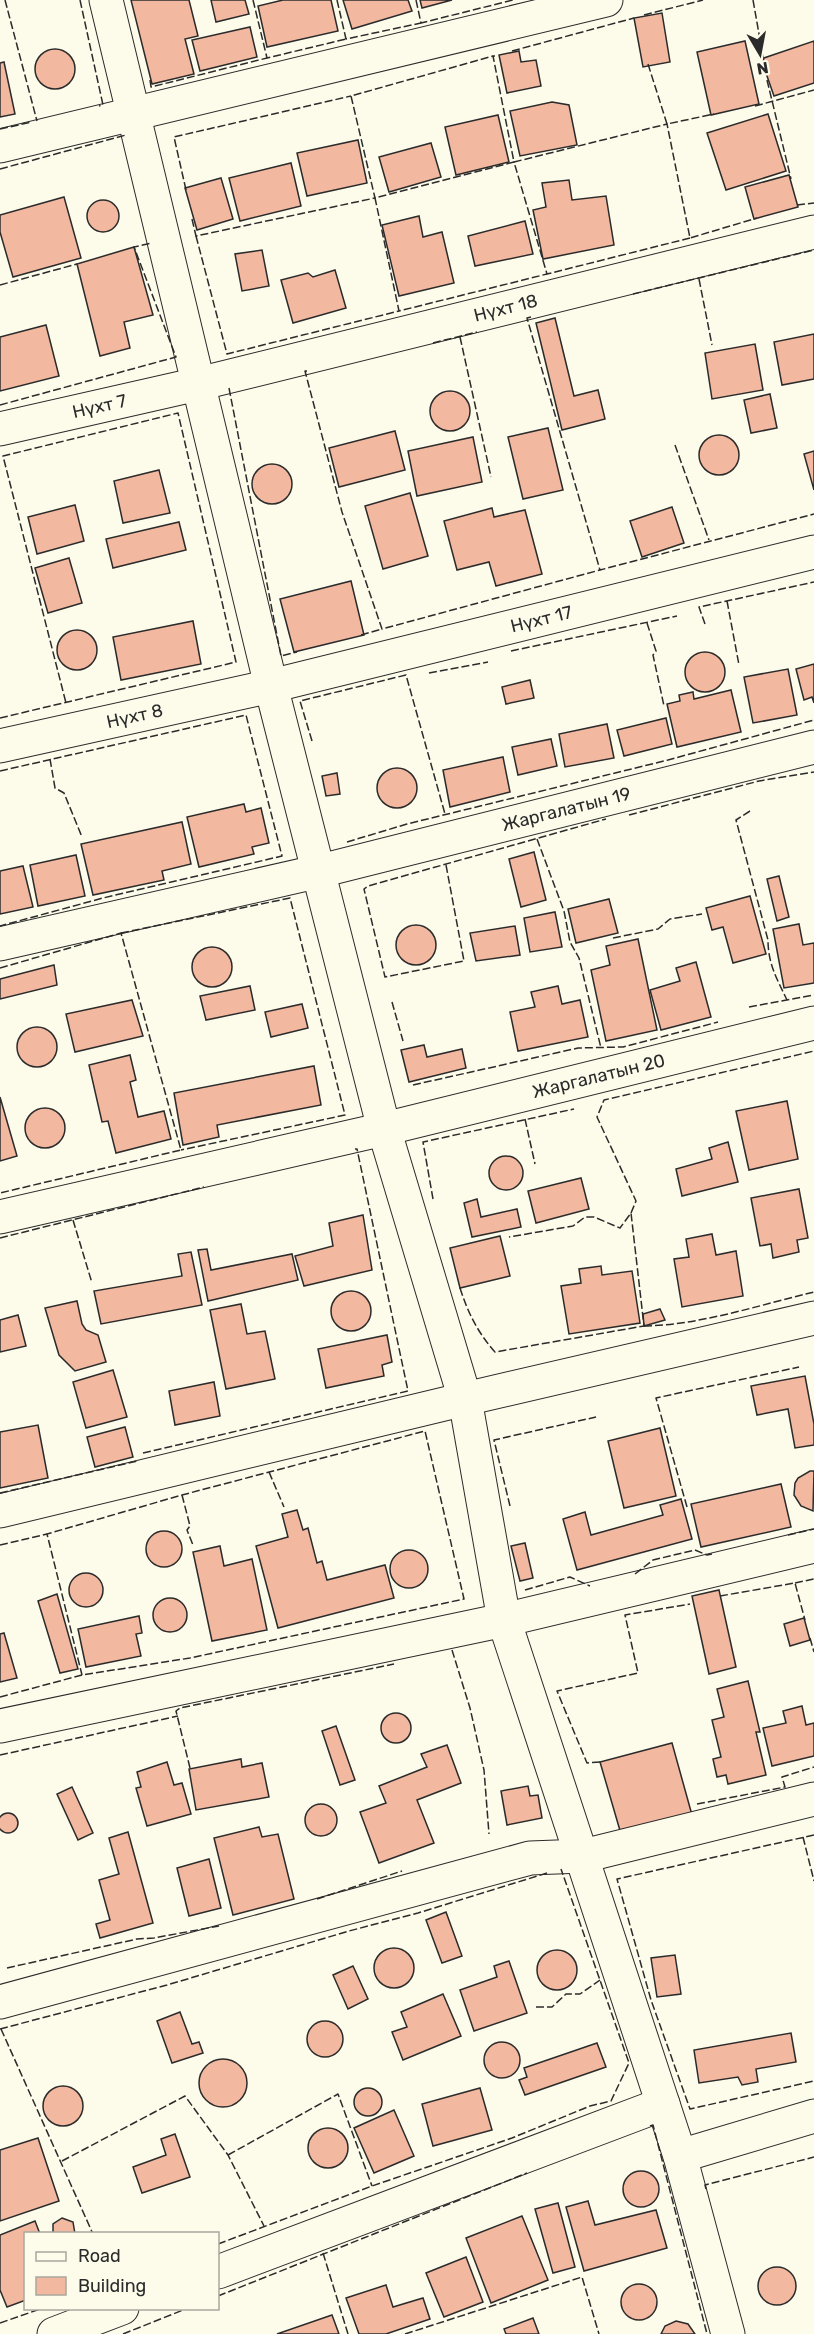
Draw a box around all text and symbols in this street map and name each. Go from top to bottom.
north arrow [730,24,790,84]
text: N [755,58,770,79]
street label: Нүхт 18 [472,290,540,327]
street label: Нүхт 7 [70,390,129,423]
street label: Нүхт 17 [508,601,574,637]
street label: Нүхт 8 [104,699,165,733]
street label: Жаргалатын 19 [499,782,633,836]
street label: Жаргалатын 20 [530,1049,667,1103]
legend [24,2232,219,2310]
text: Road [78,2245,121,2267]
text: Building [78,2275,146,2297]

